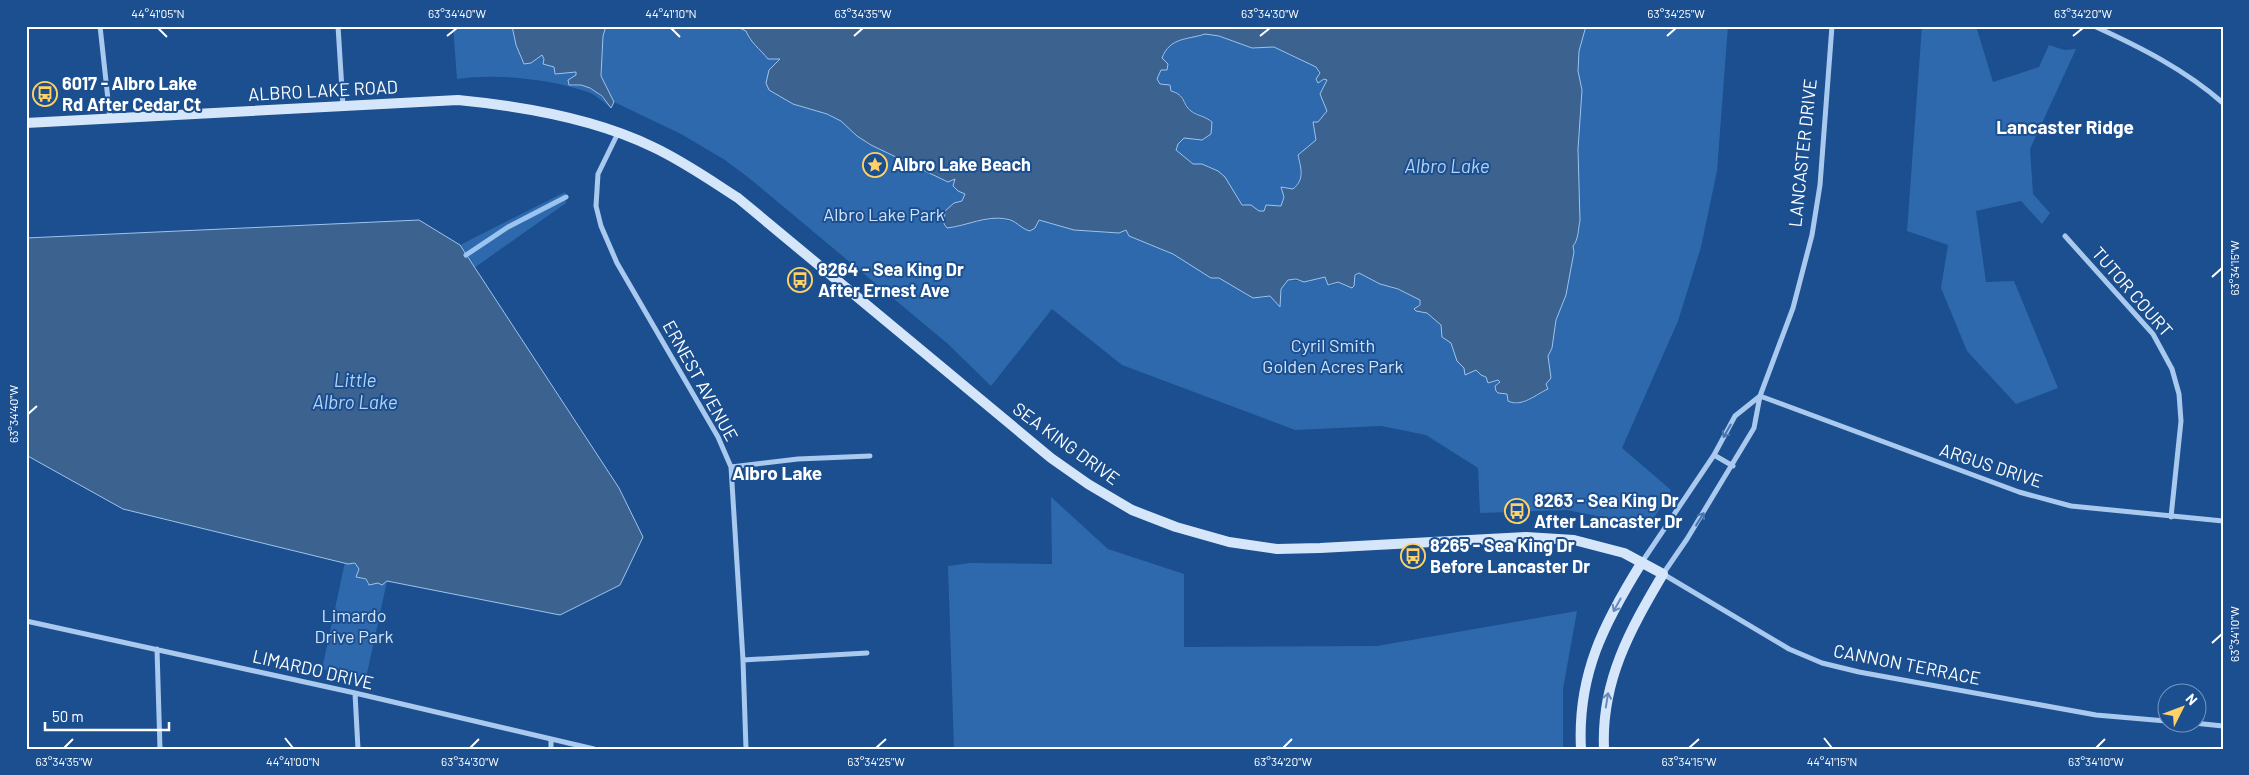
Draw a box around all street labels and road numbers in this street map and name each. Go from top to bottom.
street label: ALBRO LAKE ROAD [248,75,398,105]
street label: LANCASTER DRIVE [1783,78,1821,228]
street label: TUTOR COURT [2088,242,2178,341]
street label: ERNEST AVENUE [659,316,743,445]
street label: SEA KING DRIVE [1009,397,1124,489]
street label: ARGUS DRIVE [1937,438,2045,492]
street label: CANNON TERRACE [1832,639,1983,689]
street label: LIMARDO DRIVE [251,644,376,694]

